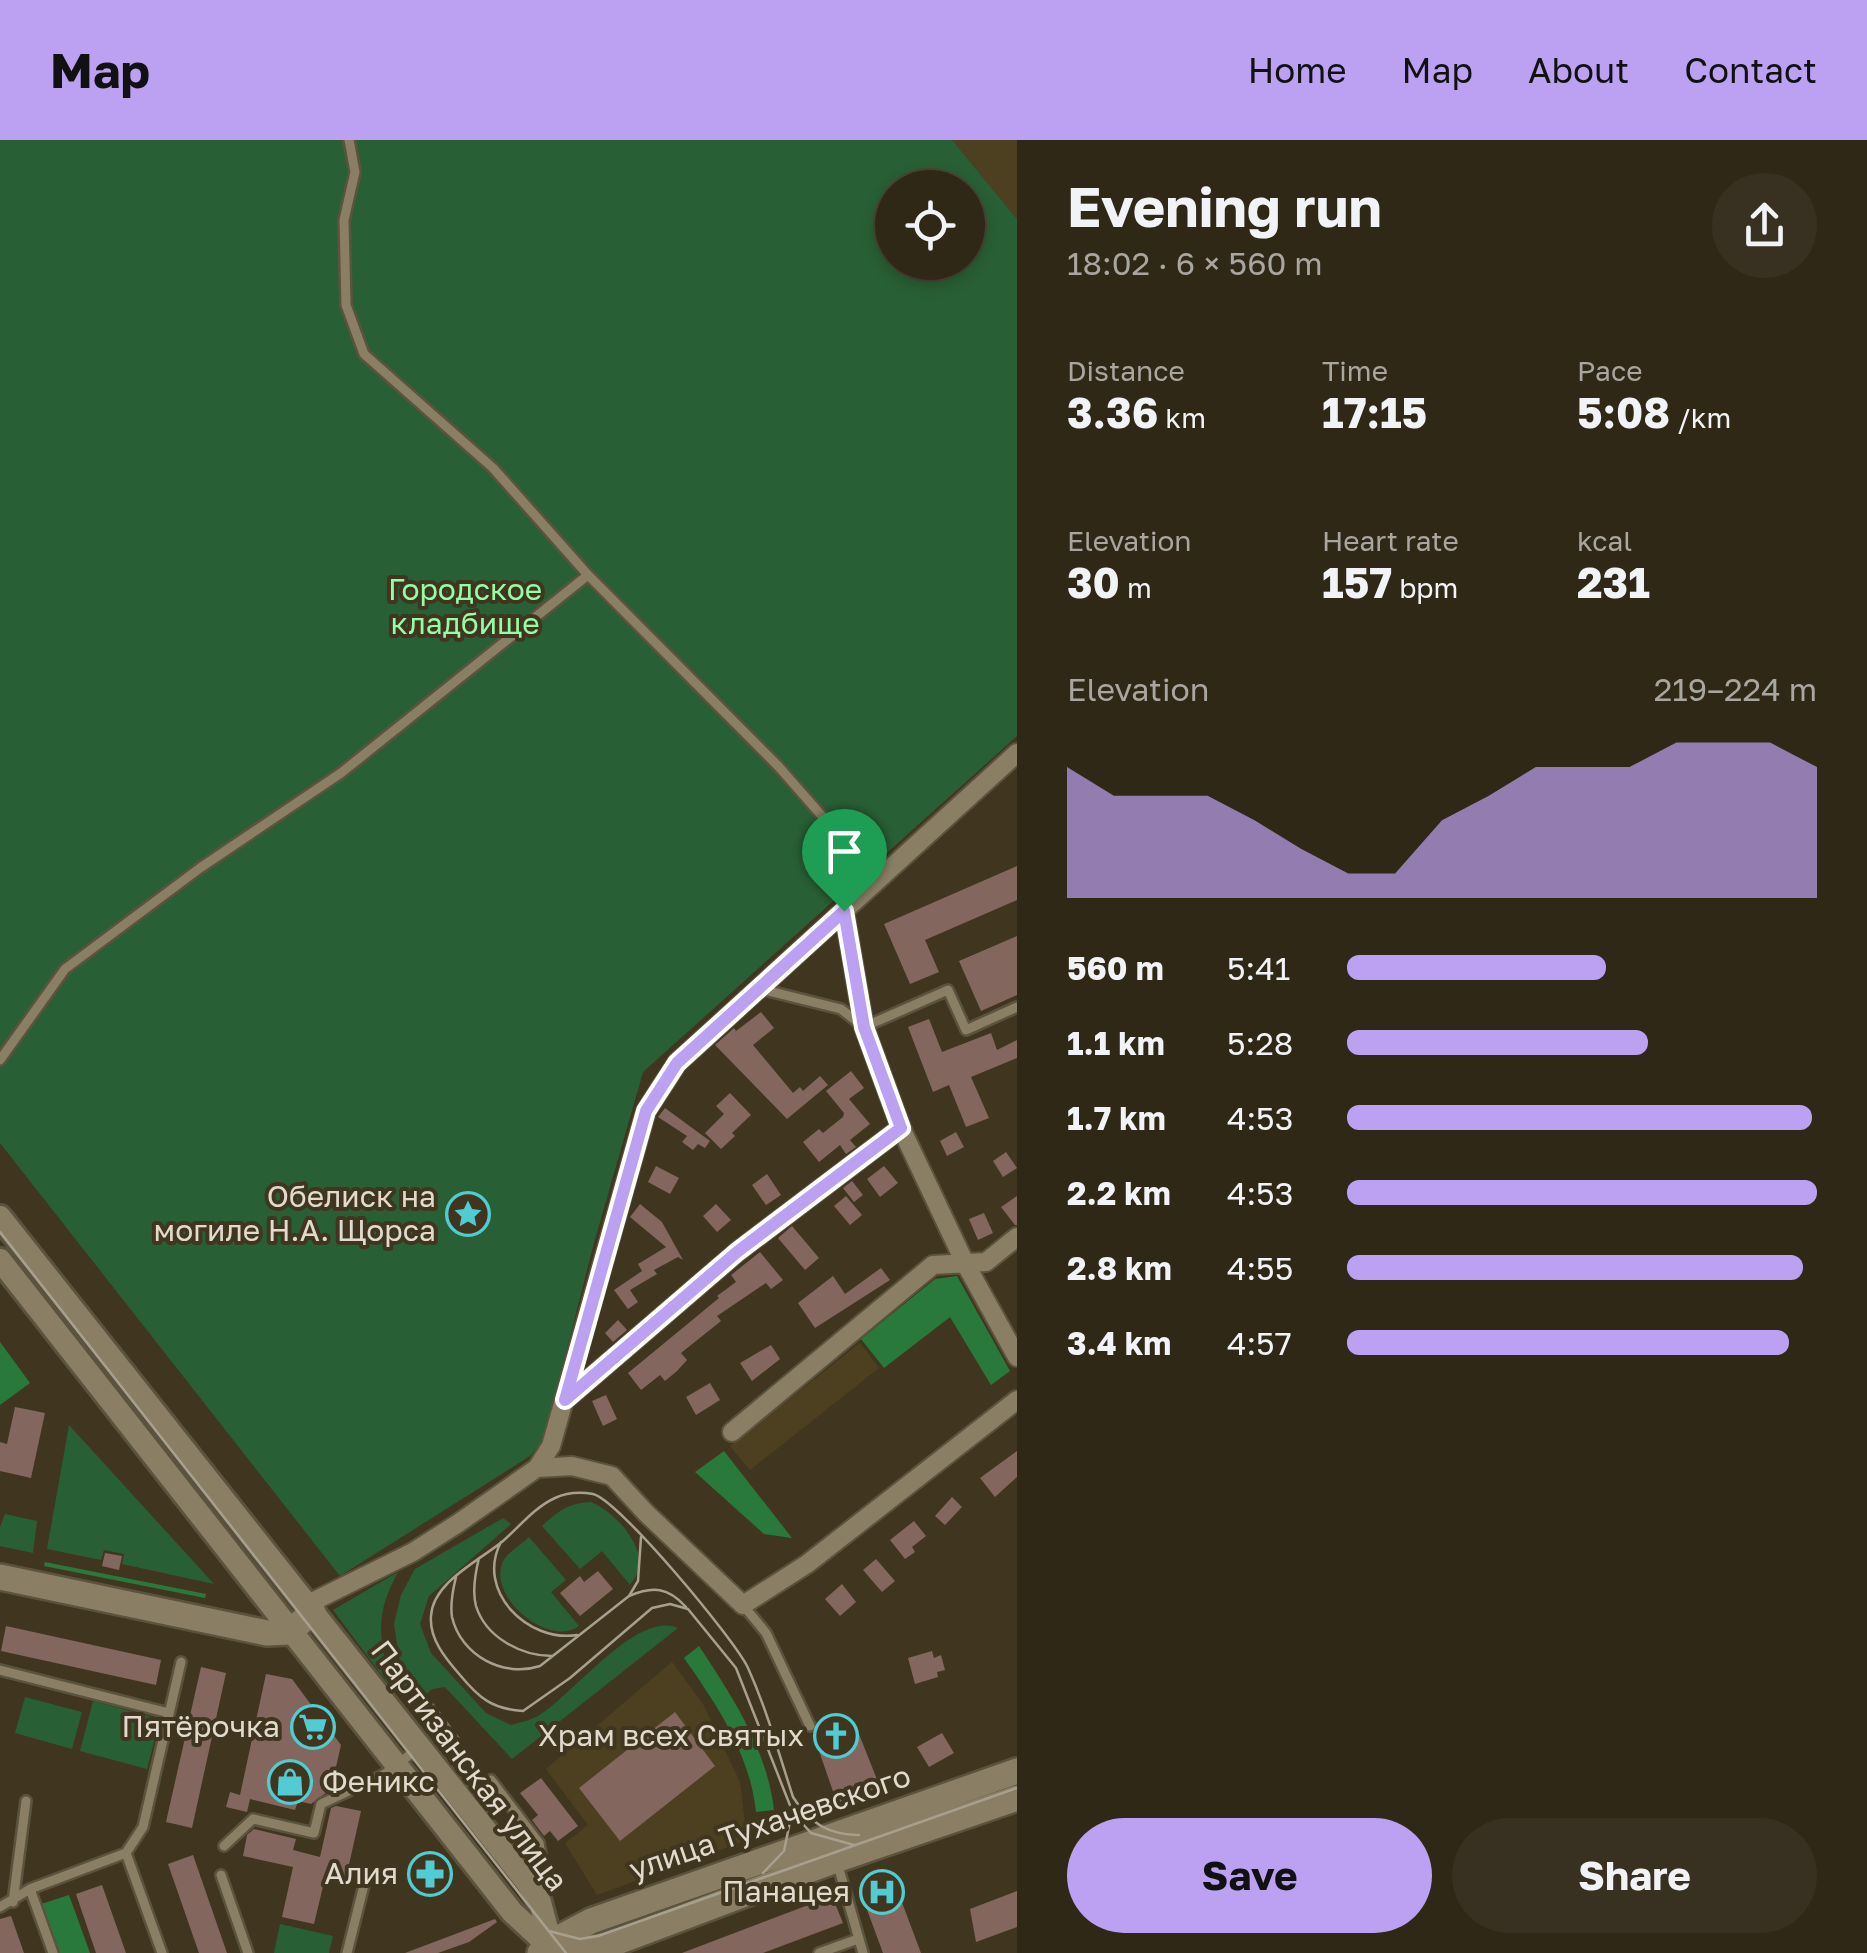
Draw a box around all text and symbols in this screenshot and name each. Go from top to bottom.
text: Map [50,41,150,99]
text: Home [1248,49,1347,91]
text: Map [1402,49,1473,91]
text: About [1528,49,1629,91]
text: Contact [1684,49,1817,91]
map controls [875,170,985,280]
button: locate [875,170,985,280]
text: Evening run [1067,173,1382,239]
button: share [1712,173,1817,278]
text: 18:02 · 6 × 560 m [1067,244,1323,282]
text: Distance [1067,354,1185,387]
text: Time [1322,354,1388,387]
text: Pace [1577,354,1642,387]
text: 3.36 [1067,387,1158,437]
text: 17:15 [1322,387,1427,437]
text: 5:08 [1577,387,1670,437]
text: km [1158,401,1206,434]
text: /km [1670,401,1731,434]
text: Elevation [1067,524,1192,557]
text: Heart rate [1322,524,1459,557]
text: kcal [1577,524,1632,557]
text: 30 [1067,557,1120,607]
text: 157 [1322,557,1392,607]
text: 231 [1577,557,1650,607]
park label: Городское кладбище [388,571,542,641]
text: m [1120,571,1152,604]
text: bpm [1392,571,1458,604]
text: Elevation [1067,670,1209,708]
text: 219–224 m [1654,670,1817,708]
pin [802,809,887,912]
icon: arrive [817,824,872,879]
text: 560 m [1067,949,1164,987]
text: 5:41 [1227,949,1290,987]
text: 1.1 km [1067,1024,1165,1062]
text: 5:28 [1227,1024,1293,1062]
text: 1.7 km [1067,1099,1166,1137]
text: 4:53 [1227,1099,1293,1137]
text: 2.2 km [1067,1174,1171,1212]
text: 4:53 [1227,1174,1293,1212]
place label: Обелиск на могиле Н.А. Щорса [154,1178,436,1248]
place icon: Обелиск на могиле Н.А. Щорса [445,1191,491,1237]
text: 2.8 km [1067,1249,1172,1287]
text: 4:55 [1227,1249,1293,1287]
text: 3.4 km [1067,1324,1171,1362]
text: 4:57 [1227,1324,1292,1362]
street label: Партизанская улица [364,1633,576,1898]
supermarket icon: Пятёрочка [290,1704,336,1750]
place label: Пятёрочка [122,1708,280,1744]
church icon: Храм всех Святых [813,1713,859,1759]
place label: Храм всех Святых [538,1717,804,1753]
street label: улица Тухачевского [624,1757,915,1887]
shop icon: Феникс [267,1759,313,1805]
place label: Феникс [322,1763,435,1799]
button: Save [1067,1818,1432,1933]
button: Share [1452,1818,1817,1933]
pharmacy icon: Алия [407,1851,453,1897]
place label: Алия [324,1855,398,1891]
hospital icon: Панацея [859,1869,905,1915]
place label: Панацея [722,1873,850,1909]

